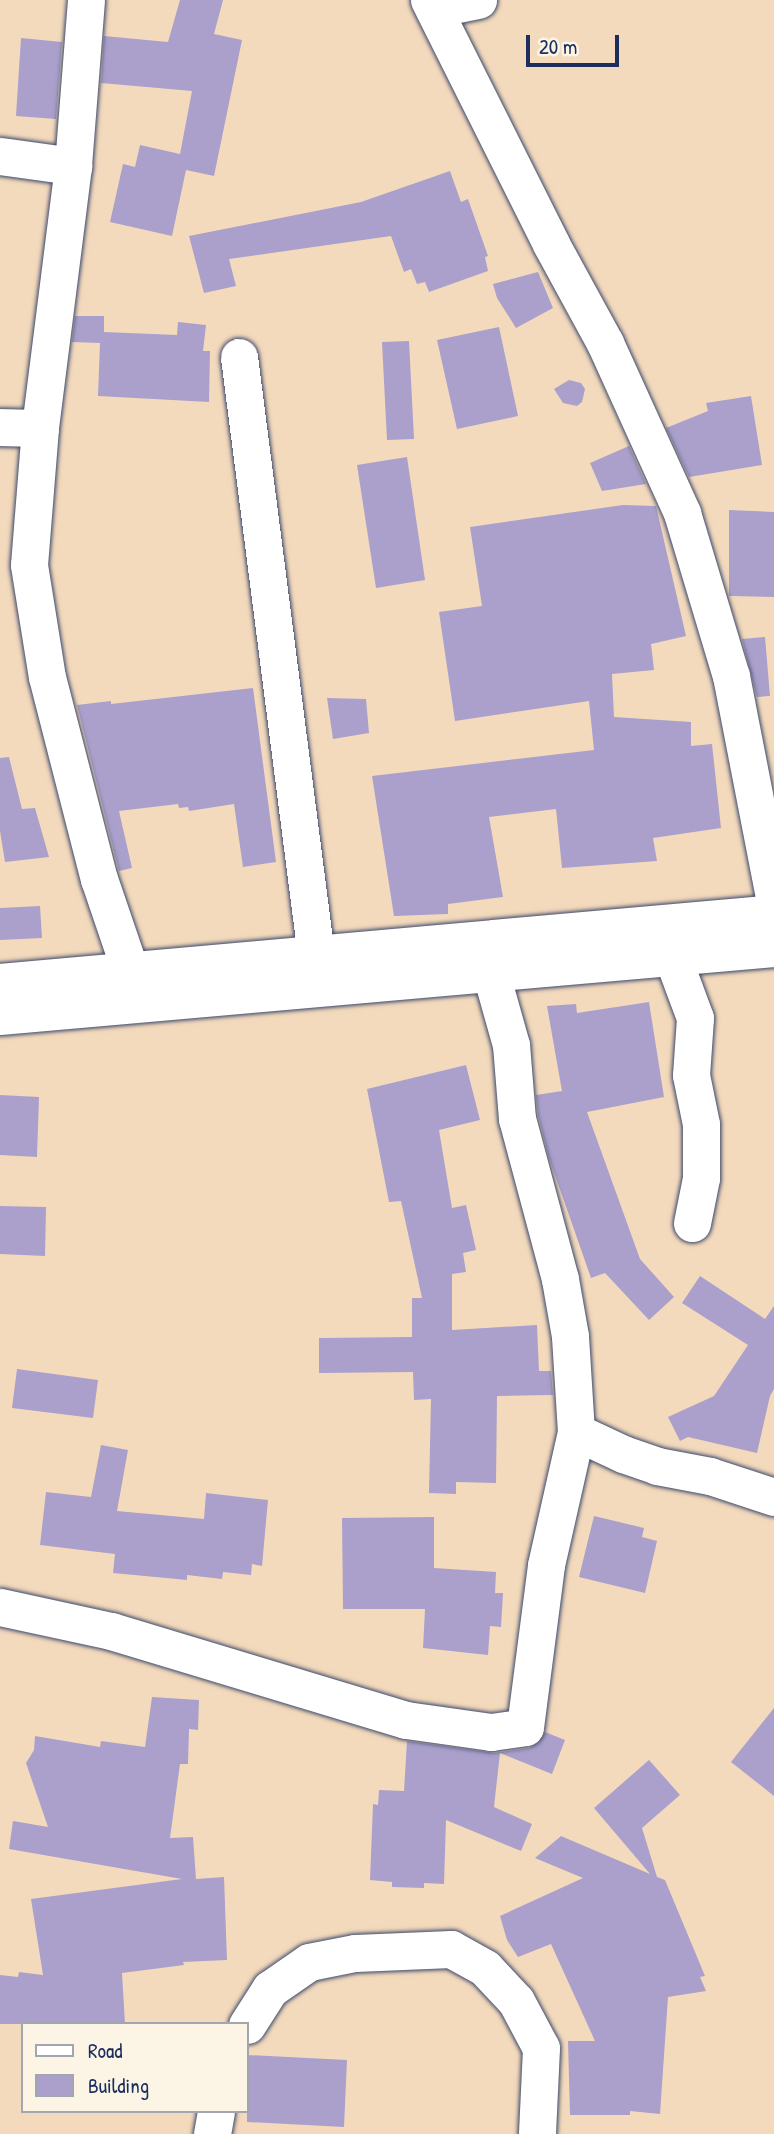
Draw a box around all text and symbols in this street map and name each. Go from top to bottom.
scale bar [529,21,622,65]
text: 20 m [539,32,577,61]
legend [21,2022,248,2113]
text: Road [88,2036,122,2065]
text: Building [88,2071,149,2100]

